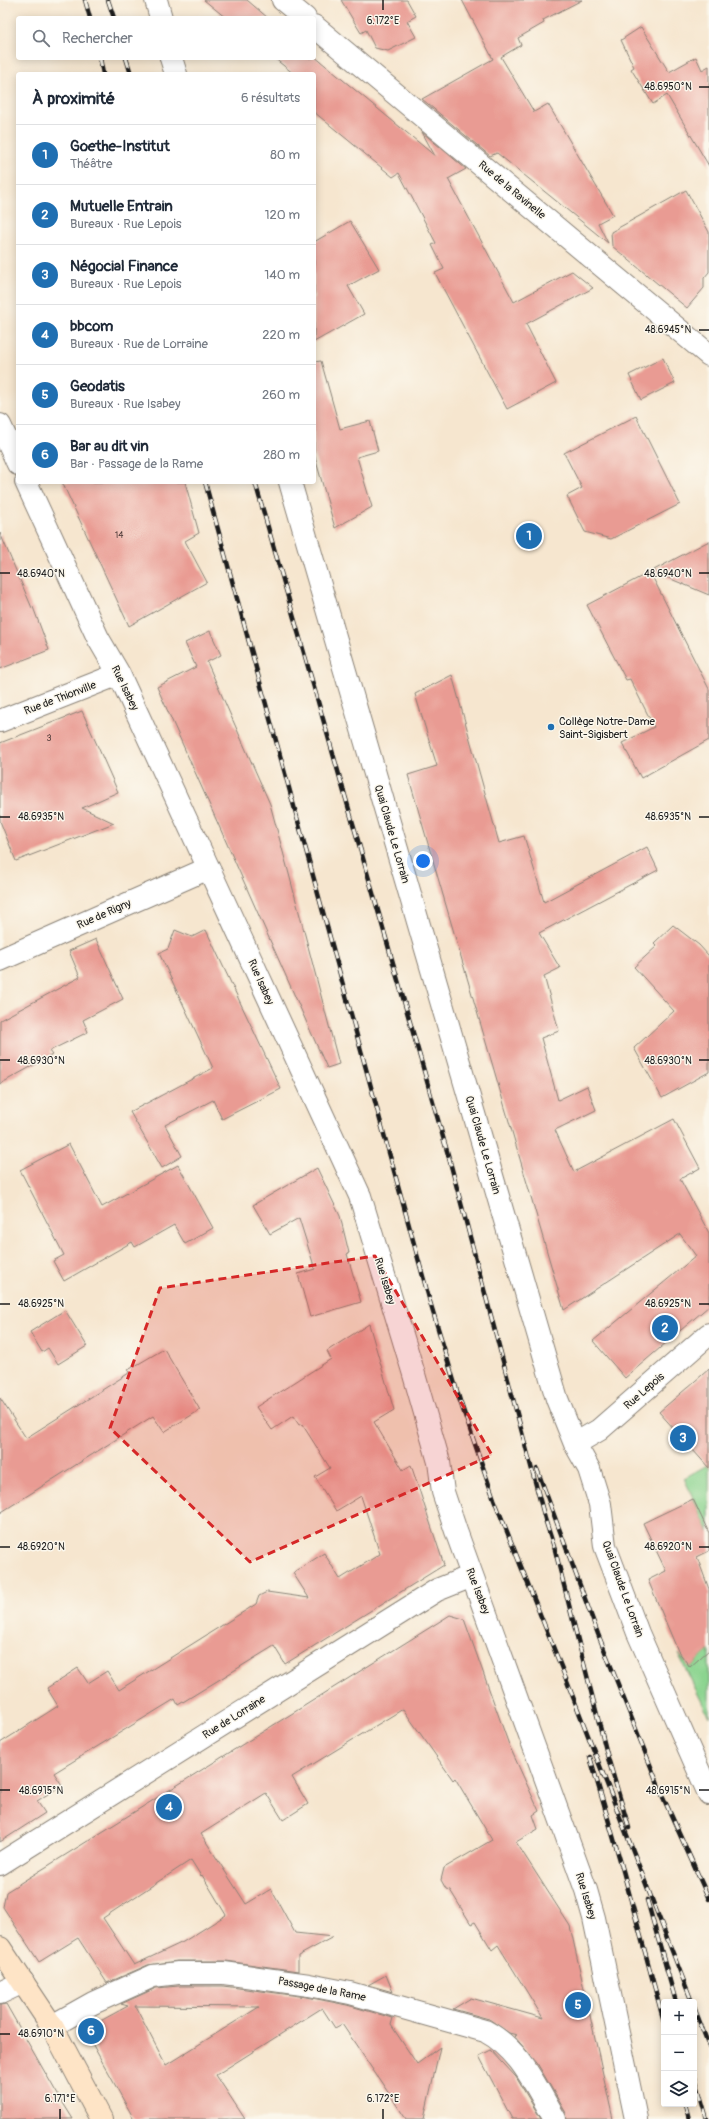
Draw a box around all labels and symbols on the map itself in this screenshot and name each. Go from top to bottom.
text: 6.172°E [367,15,399,27]
text: 48.6950°N [644,81,692,93]
street label: Rue de la Ravinelle [476,158,549,222]
text: 48.6945°N [645,324,691,336]
pin: 1 [516,521,542,551]
house number: 14 [115,530,124,541]
text: 48.6940°N [17,568,65,580]
text: 48.6940°N [644,568,692,580]
street label: Rue Isabey [109,663,142,713]
street label: Rue de Thionville [22,678,98,718]
place label: Collège Notre-Dame Saint-Sigisbert [559,715,656,741]
marker: Collège Notre-Dame Saint-Sigisbert [546,722,556,732]
house number: 3 [46,733,52,744]
street label: Quai Claude Le Lorrain [372,783,412,885]
text: 48.6935°N [18,811,64,823]
text: 48.6935°N [645,811,691,823]
your location [413,851,433,871]
street label: Rue de Rigny [75,896,133,932]
street label: Rue Isabey [245,957,277,1007]
text: 48.6930°N [17,1055,65,1067]
text: 48.6930°N [644,1055,692,1067]
street label: Quai Claude Le Lorrain [463,1094,503,1196]
street label: Rue Isabey [372,1256,398,1306]
text: 48.6925°N [18,1298,64,1310]
text: 48.6925°N [645,1298,691,1310]
pin: 2 [652,1313,678,1343]
street label: Rue Lepois [621,1370,667,1412]
pin: 3 [670,1423,696,1453]
street label: Quai Claude Le Lorrain [599,1539,647,1639]
text: 48.6920°N [17,1541,65,1553]
text: 48.6920°N [644,1541,692,1553]
street label: Rue Isabey [463,1566,493,1616]
street label: Rue de Lorraine [200,1692,268,1741]
text: 48.6915°N [19,1785,63,1797]
text: 48.6915°N [646,1785,690,1797]
pin: 4 [156,1792,182,1822]
street label: Rue Isabey [573,1871,599,1921]
street label: Passage de la Rame [277,1974,368,2004]
pin: 5 [565,1990,591,2020]
pin: 6 [78,2016,104,2046]
text: 48.6910°N [18,2028,64,2040]
text: 6.171°E [45,2093,75,2105]
text: 6.172°E [367,2093,399,2105]

